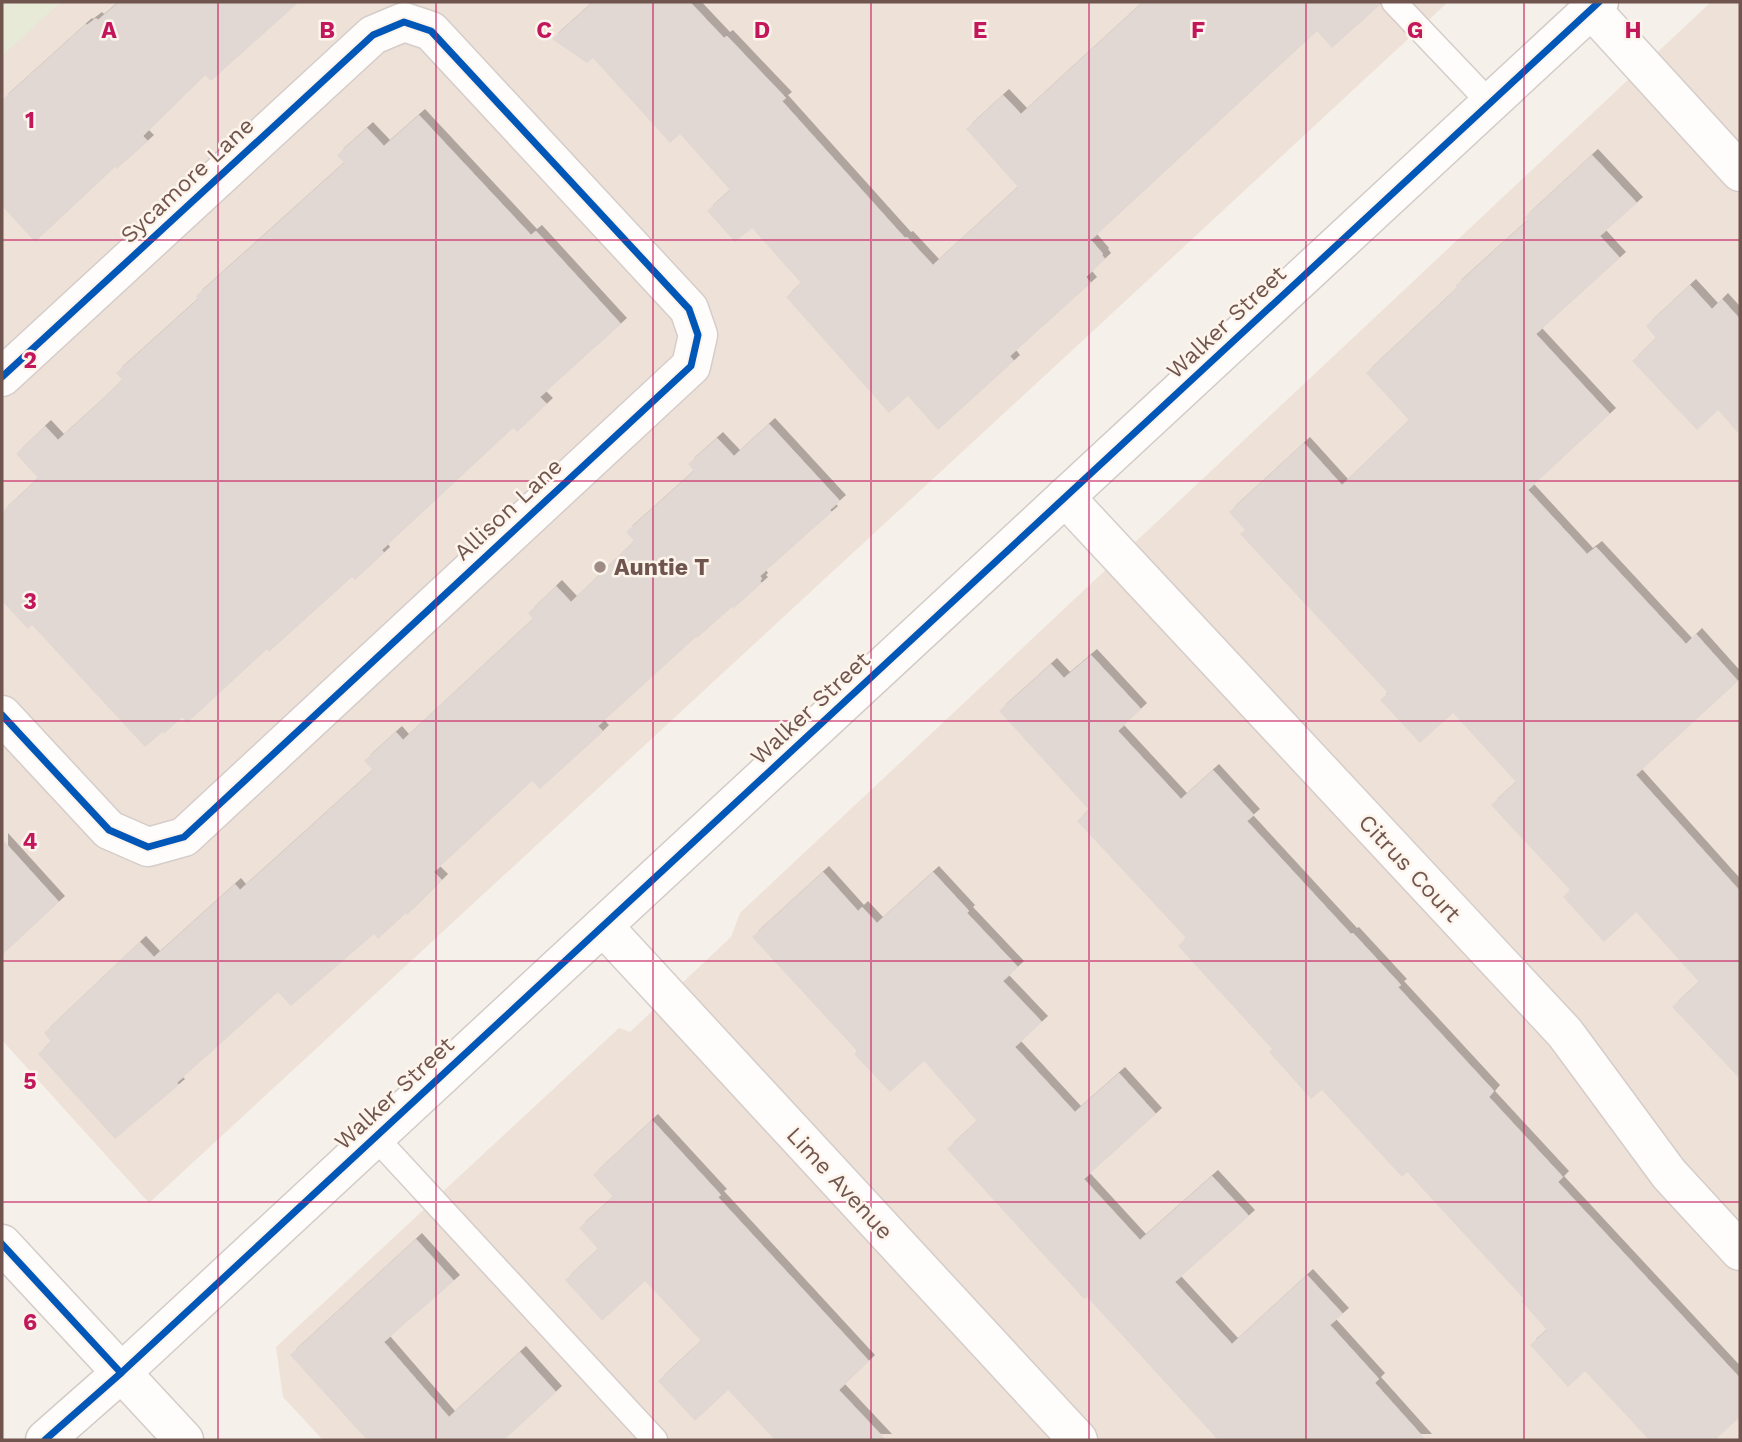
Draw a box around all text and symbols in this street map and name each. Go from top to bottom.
text: A [101,17,117,44]
text: B [319,17,335,44]
text: C [536,17,552,44]
text: D [754,17,770,44]
text: E [973,17,987,44]
text: F [1191,17,1205,44]
text: G [1407,17,1423,44]
text: H [1624,17,1642,44]
text: 1 [25,107,35,134]
street label: Sycamore Lane [115,112,259,249]
street label: Walker Street [1161,260,1292,384]
text: 2 [23,347,37,374]
street label: Allison Lane [449,453,568,566]
place label: Auntie T [614,554,709,581]
marker: Auntie T [592,559,608,575]
text: 3 [23,588,37,615]
street label: Walker Street [745,646,876,770]
street label: Citrus Court [1353,809,1467,928]
text: 4 [23,828,38,855]
street label: Walker Street [329,1031,460,1155]
text: 5 [23,1068,37,1095]
street label: Lime Avenue [781,1122,898,1245]
text: 6 [23,1309,37,1336]

